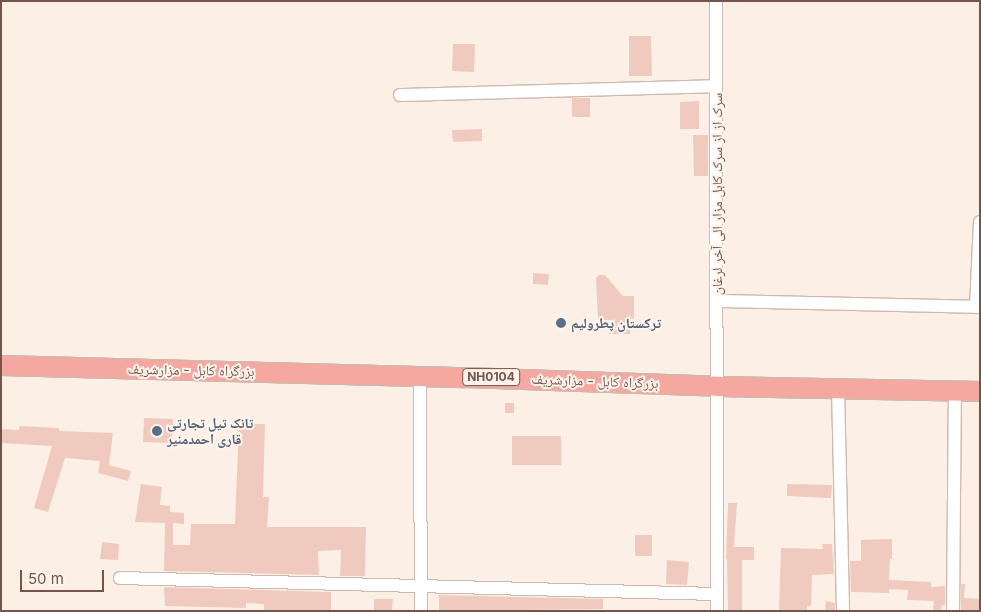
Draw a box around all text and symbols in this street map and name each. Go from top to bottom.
street label: سرک از از سرک کابل مزار الی آخر لرغان [709,93,725,295]
place label: ترکستان پطرولیم [571,315,661,331]
marker: ترکستان پطرولیم [555,317,567,329]
street label: بزرگراه کابل - مزارشریف [127,360,255,380]
road number: NH0104 [461,368,521,387]
street label: بزرگراه کابل - مزارشریف [531,370,659,392]
place label: تانک تیل تجارتی قاری احمدمنیر [167,415,253,448]
marker: تانک تیل تجارتی قاری احمدمنیر [151,425,163,437]
scale bar [22,560,106,592]
text: 50 m [28,569,64,588]

